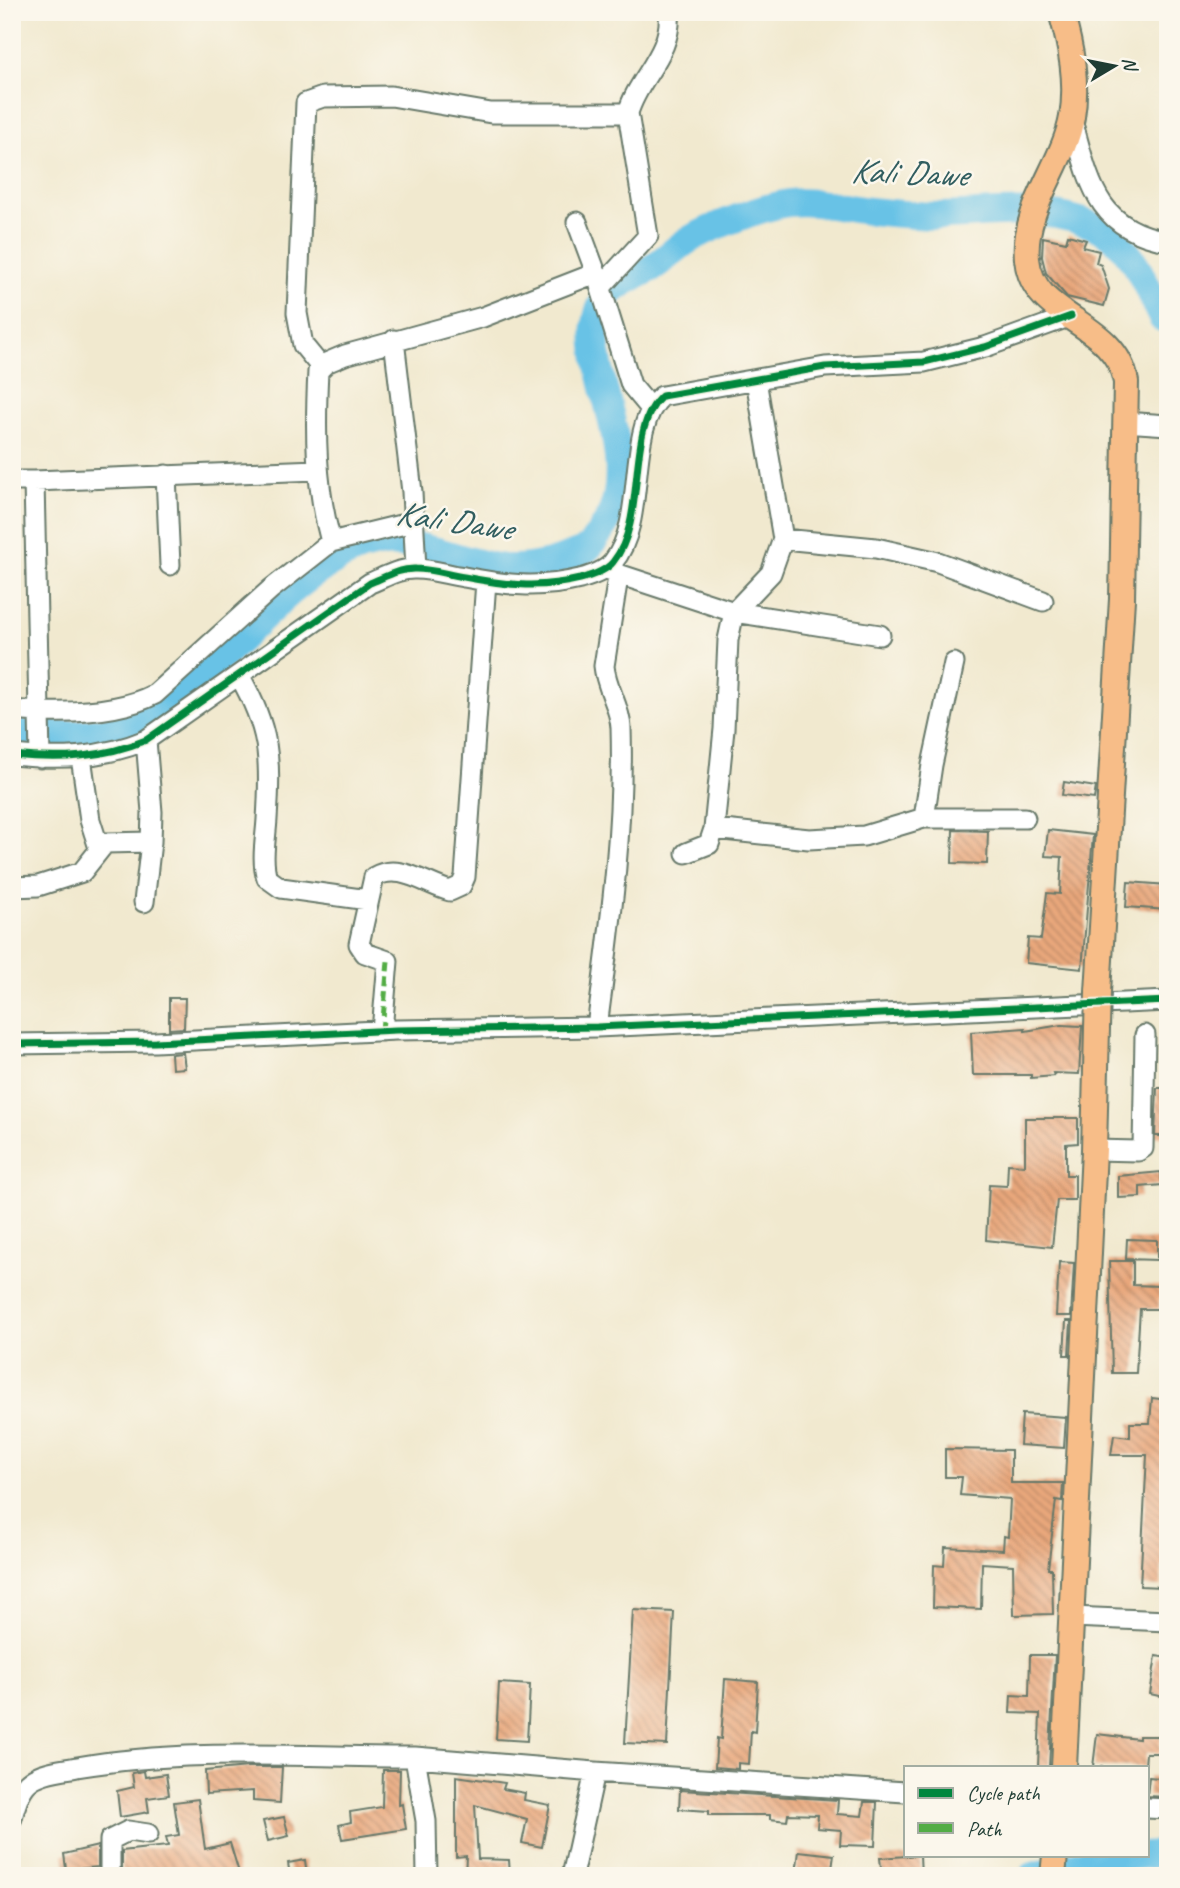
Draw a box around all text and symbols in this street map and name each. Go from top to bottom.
north arrow [1078,32,1148,102]
text: N [1117,55,1143,74]
water label: Kali Dawe [850,148,974,197]
water label: Kali Dawe [393,490,520,552]
legend [904,1766,1148,1856]
text: Cycle path [967,1780,1040,1806]
text: Path [967,1816,1003,1842]

